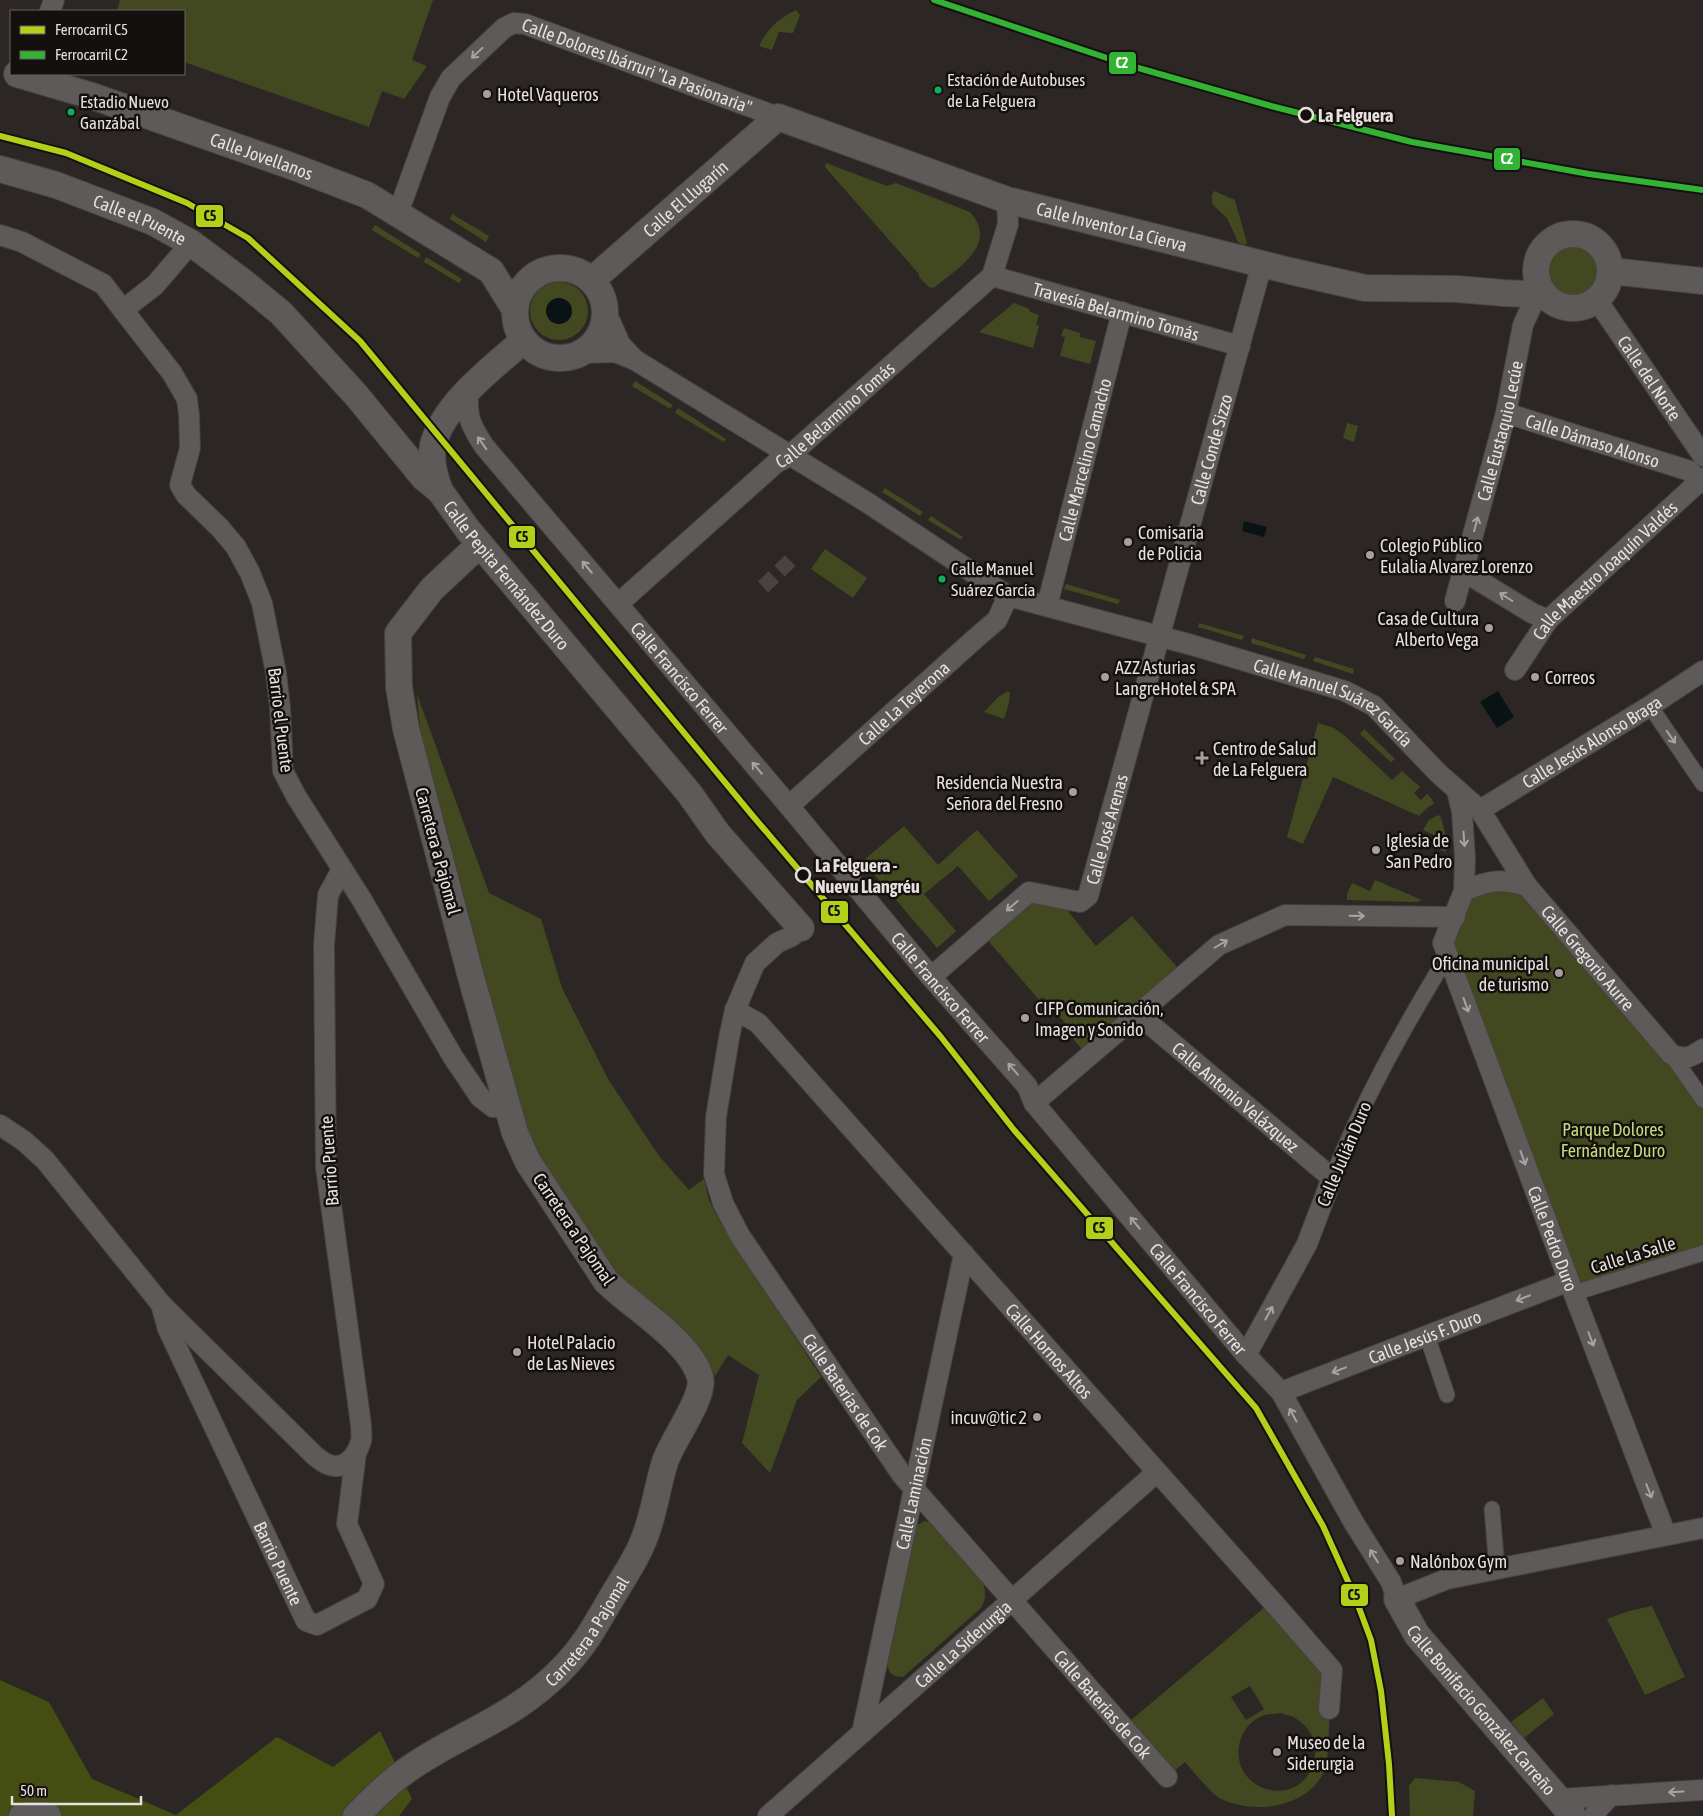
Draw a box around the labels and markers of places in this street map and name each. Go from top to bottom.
place label: Estación de Autobuses de La Felguera [947,70,1085,111]
place label: Hotel Vaqueros [497,84,599,105]
marker: Estación de Autobuses de La Felguera [933,85,943,95]
marker: Hotel Vaqueros [481,88,493,100]
place label: Estadio Nuevo Ganzábal [80,92,169,133]
place label: La Felguera [1318,105,1393,126]
marker: Estadio Nuevo Ganzábal [66,107,76,117]
marker: La Felguera [1298,107,1314,123]
place label: Comisaria de Policia [1138,522,1204,564]
place label: Colegio Público Eulalia Alvarez Lorenzo [1380,535,1533,577]
marker: Comisaria de Policia [1122,536,1134,548]
marker: Colegio Público Eulalia Alvarez Lorenzo [1364,549,1376,561]
place label: Calle Manuel Suárez García [951,559,1035,600]
marker: Calle Manuel Suárez García [937,574,947,584]
place label: Casa de Cultura Alberto Vega [1377,608,1479,650]
marker: Casa de Cultura Alberto Vega [1483,622,1495,634]
place label: AZZ Asturias LangreHotel & SPA [1115,657,1236,699]
place label: Correos [1545,667,1595,688]
marker: AZZ Asturias LangreHotel & SPA [1099,671,1111,683]
marker: Correos [1529,671,1541,683]
place label: Centro de Salud de La Felguera [1213,738,1317,780]
marker: Centro de Salud de La Felguera [1195,751,1209,765]
place label: Residencia Nuestra Señora del Fresno [936,772,1063,814]
marker: Residencia Nuestra Señora del Fresno [1067,786,1079,798]
place label: Iglesia de San Pedro [1386,830,1452,872]
marker: Iglesia de San Pedro [1370,844,1382,856]
place label: La Felguera - Nuevu Llangréu [815,855,920,897]
marker: La Felguera - Nuevu Llangréu [795,867,811,883]
place label: Oficina municipal de turismo [1432,953,1549,995]
marker: Oficina municipal de turismo [1553,967,1565,979]
place label: CIFP Comunicación, Imagen y Sonido [1035,998,1164,1040]
marker: CIFP Comunicación, Imagen y Sonido [1019,1012,1031,1024]
place label: Hotel Palacio de Las Nieves [527,1332,616,1374]
marker: Hotel Palacio de Las Nieves [511,1346,523,1358]
place label: incuv@tic 2 [950,1407,1027,1428]
marker: incuv@tic 2 [1031,1411,1043,1423]
place label: Nalónbox Gym [1410,1551,1507,1572]
marker: Nalónbox Gym [1394,1555,1406,1567]
place label: Museo de la Siderurgia [1287,1732,1365,1774]
marker: Museo de la Siderurgia [1271,1746,1283,1758]

